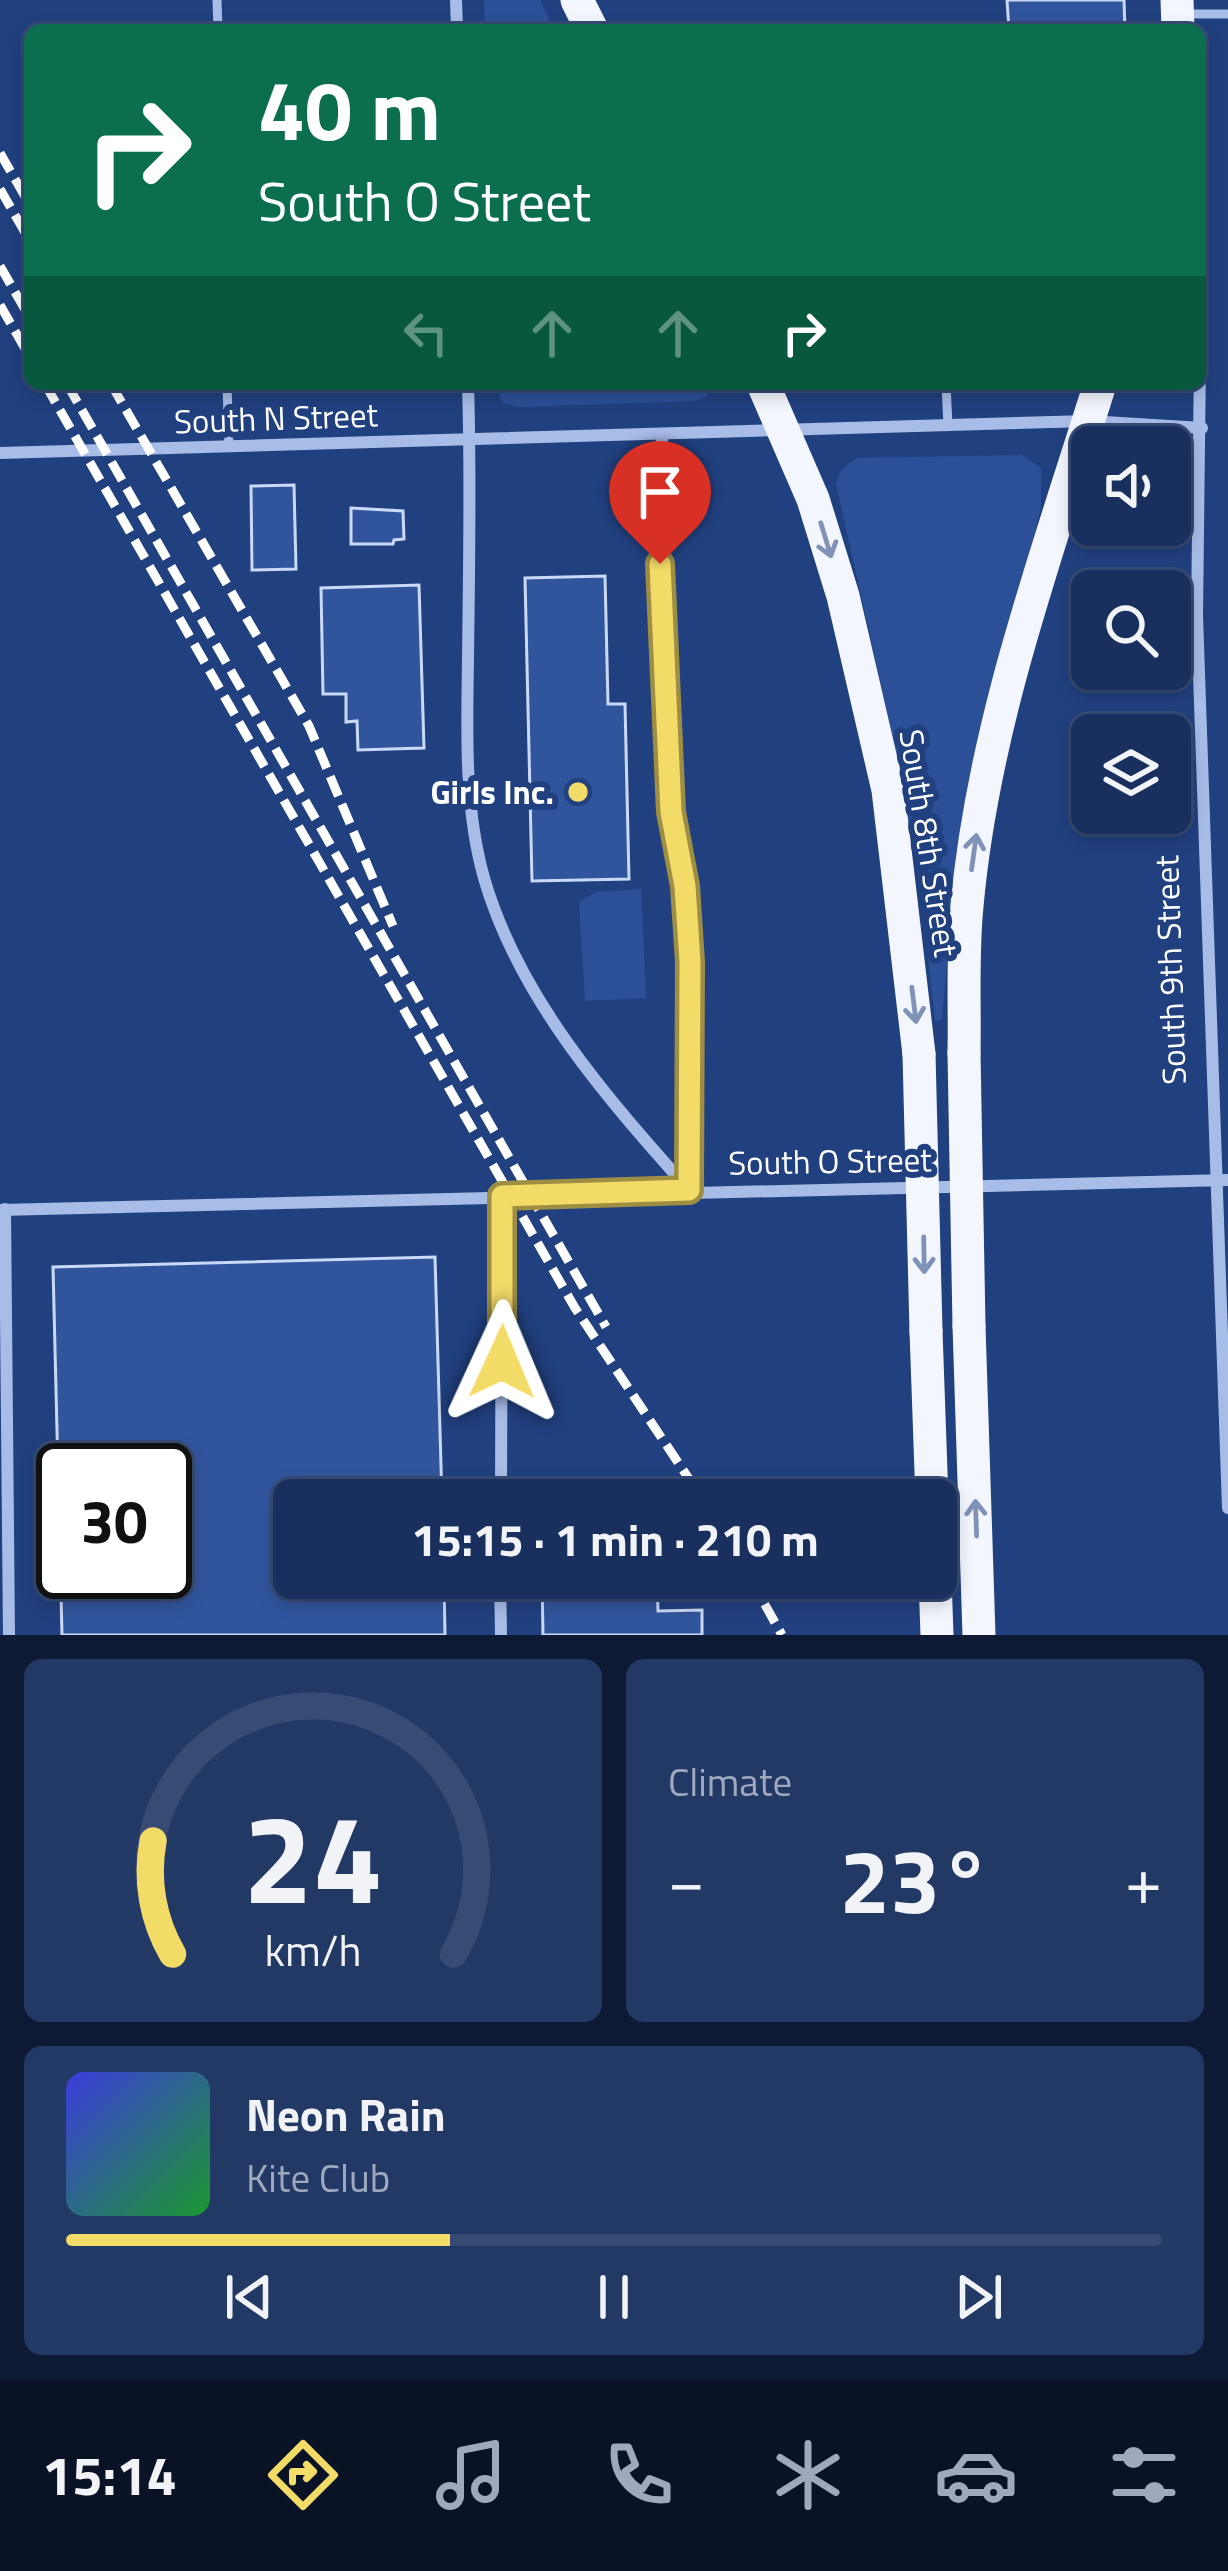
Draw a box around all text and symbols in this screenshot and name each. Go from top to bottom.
text: 40 m [258,45,441,173]
icon: right [60,72,216,228]
text: South O Street [258,160,591,242]
icon: left [393,300,459,366]
icon: ahead [519,300,585,366]
icon: ahead [645,300,711,366]
icon: right [771,300,837,366]
street label: South N Street [173,389,379,447]
map controls [1071,426,1191,834]
button: sound [1071,426,1191,546]
pin [609,441,711,564]
icon: arrive [627,459,693,525]
one-way arrow [816,520,838,558]
button: search [1071,570,1191,690]
button: layers [1071,714,1191,834]
street label: South 8th Street [886,726,972,961]
place label: Girls Inc. [430,767,554,817]
marker: Girls Inc. [565,779,591,805]
one-way arrow [963,833,986,872]
street label: South 9th Street [1141,854,1199,1086]
one-way arrow [903,984,925,1023]
street label: South O Street [728,1134,933,1188]
one-way arrow [913,1235,936,1274]
position arrow [439,1299,565,1425]
speed limit sign: 30 [36,1443,192,1599]
one-way arrow [964,1499,987,1538]
text: 15:15 · 1 min · 210 m [411,1505,819,1573]
text: Climate [668,1752,792,1811]
text: 24 [243,1762,383,1951]
text: 23° [839,1811,991,1948]
text: − [668,1829,705,1930]
text: + [1125,1829,1162,1930]
text: km/h [264,1916,362,1982]
text: Neon Rain [246,2080,446,2148]
text: Kite Club [246,2148,390,2207]
icon: previous [216,2264,282,2330]
icon: pause [581,2264,647,2330]
icon: next [946,2264,1012,2330]
icon: directions [261,2433,345,2517]
icon: music [429,2433,513,2517]
icon: phone [597,2433,681,2517]
icon: climate [766,2433,850,2517]
icon: car [934,2433,1018,2517]
icon: filters [1102,2433,1186,2517]
text: 15:14 [42,2434,177,2516]

